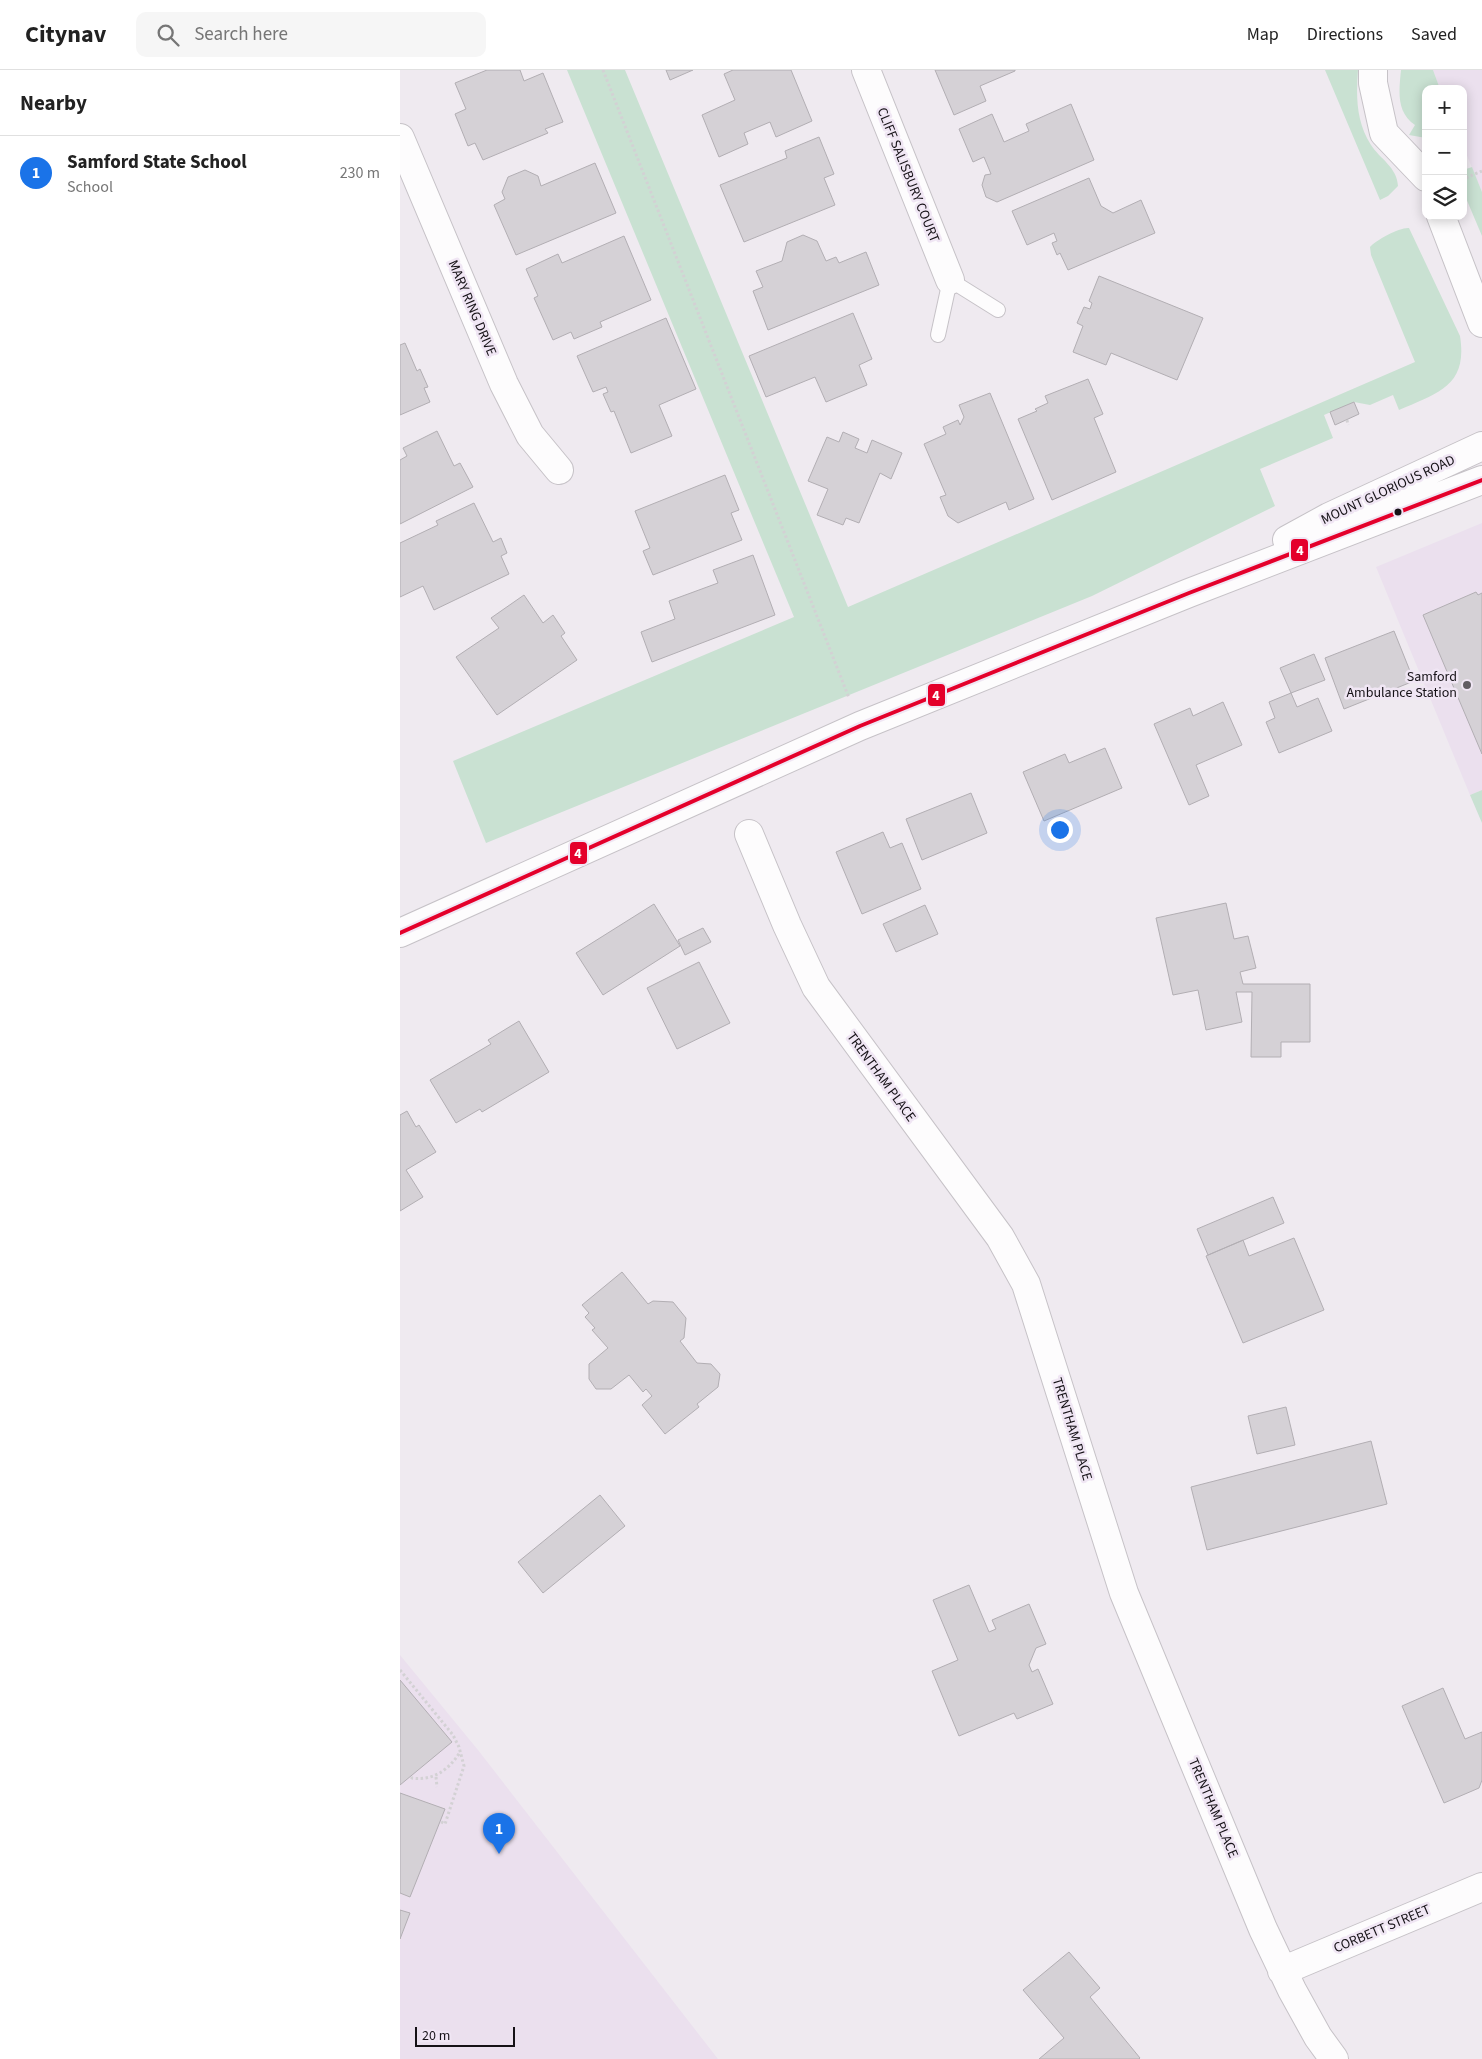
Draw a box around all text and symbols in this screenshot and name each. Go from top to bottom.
search box [136,12,486,57]
text: Citynav [25,17,106,52]
icon: search [154,21,182,49]
text: Search here [194,21,288,48]
text: Map [1247,22,1279,47]
text: Directions [1307,22,1383,47]
text: Saved [1411,22,1457,47]
map controls [1422,85,1467,220]
button: + [1422,85,1467,130]
text: Nearby [20,88,87,118]
street label: CLIFF SALISBURY COURT [872,104,944,246]
button: − [1422,130,1467,175]
text: Samford State School [67,149,247,176]
text: 1 [32,162,40,184]
text: 230 m [340,162,380,184]
button: layers [1422,175,1467,220]
text: School [67,176,113,198]
street label: MARY RING DRIVE [443,257,501,359]
street label: MOUNT GLORIOUS ROAD [1318,450,1458,530]
unlabelled marker [1393,507,1403,517]
line badge: 4 [1290,538,1309,562]
text: 4 [1296,541,1304,561]
place label: Samford Ambulance Station [1346,667,1457,703]
marker: Samford Ambulance Station [1461,679,1473,691]
line badge: 4 [927,683,946,707]
text: 4 [932,686,940,706]
your location [1047,817,1073,843]
line badge: 4 [569,841,588,865]
text: 4 [574,844,582,864]
street label: TRENTHAM PLACE [842,1028,920,1126]
street label: TRENTHAM PLACE [1047,1375,1097,1483]
street label: TRENTHAM PLACE [1183,1755,1243,1861]
pin: 1 [483,1813,515,1854]
street label: CORBETT STREET [1331,1899,1434,1958]
scale bar [415,2024,515,2047]
text: 20 m [422,2026,450,2046]

